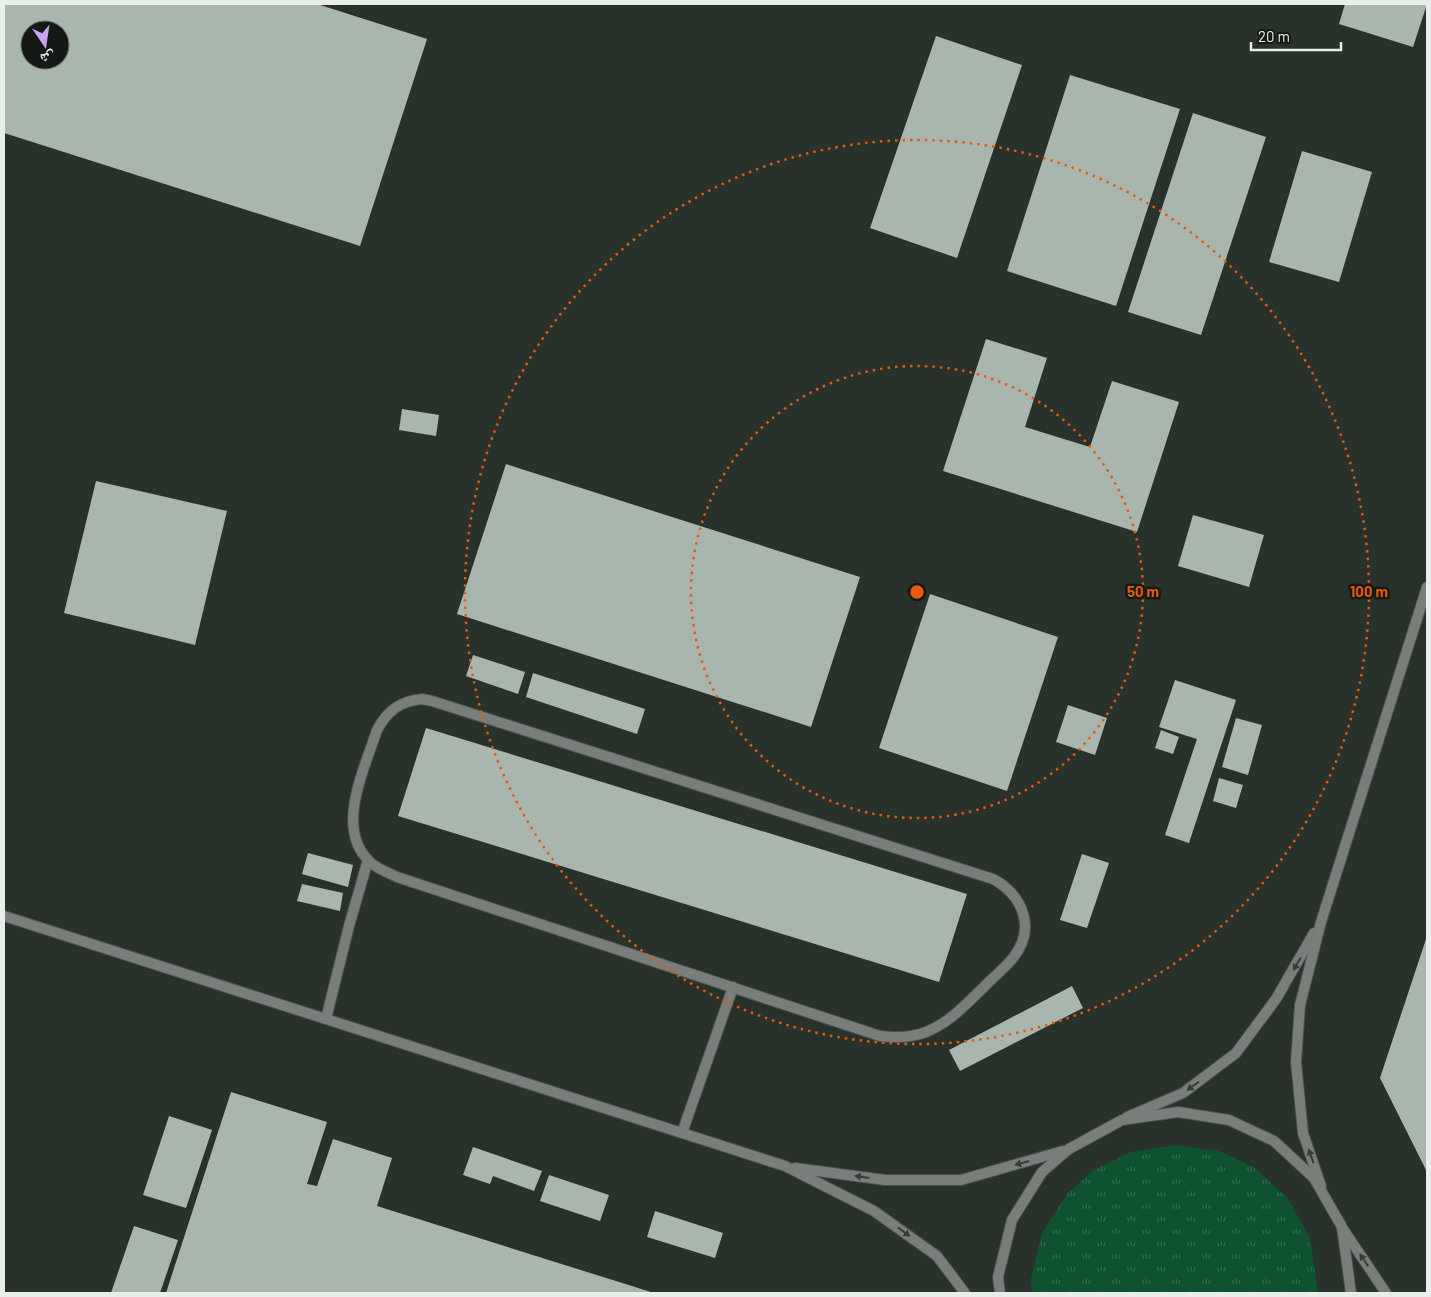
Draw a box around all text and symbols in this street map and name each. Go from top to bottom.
north arrow [20,20,70,70]
scale bar [1251,20,1341,52]
text: 20 m [1258,27,1290,45]
text: ش [39,47,57,68]
text: 50 m [1127,582,1159,600]
text: 100 m [1350,582,1388,600]
centre of rings [908,583,926,601]
one-way arrow [1292,957,1301,970]
one-way arrow [1186,1081,1200,1091]
one-way arrow [1307,1148,1315,1163]
one-way arrow [1015,1160,1030,1168]
one-way arrow [854,1173,870,1181]
one-way arrow [897,1227,911,1237]
one-way arrow [1359,1253,1368,1267]

